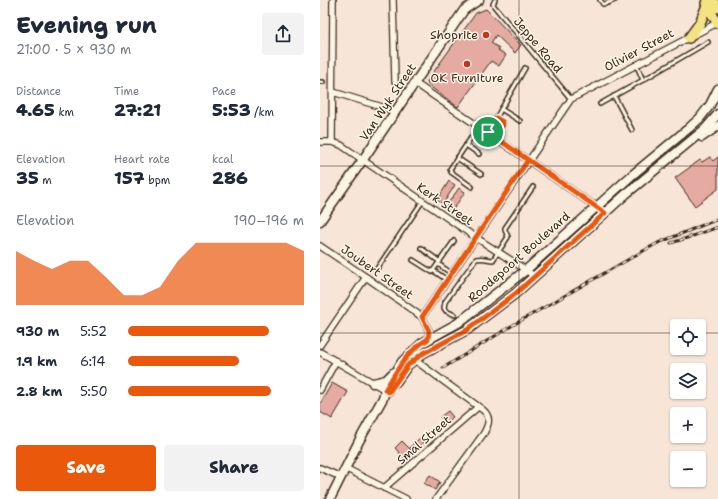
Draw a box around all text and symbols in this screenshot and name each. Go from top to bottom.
text: Evening run [16,11,157,40]
button: share [262,13,304,55]
street label: Jeppe Road [510,14,566,77]
street label: Olivier Street [601,25,677,75]
place label: Shoprite [430,27,478,43]
marker: Shoprite [481,30,491,40]
text: 21:00 · 5 × 930 m [16,41,131,58]
marker: OK Furniture [462,59,472,69]
street label: Van Wyk Street [356,60,420,144]
place label: OK Furniture [430,70,504,86]
text: Distance [16,84,61,99]
text: Time [114,84,139,99]
text: Pace [212,84,236,99]
text: 4.65 [16,99,55,121]
text: 27:21 [114,99,161,121]
text: 5:53 [212,99,251,121]
text: km [55,105,74,120]
text: /km [251,105,274,120]
pin [471,115,505,149]
icon: arrive [477,121,499,143]
text: Elevation [16,152,65,167]
text: Heart rate [114,152,170,167]
text: kcal [212,152,233,167]
text: 35 [16,167,39,189]
text: 157 [114,167,144,189]
text: 286 [212,167,248,189]
text: m [39,173,52,188]
text: bpm [144,173,170,188]
street label: Kerk Street [413,179,477,229]
street label: Roodepoort Boulevard [465,208,574,306]
text: Elevation [16,212,74,229]
text: 190–196 m [234,212,304,229]
street label: Joubert Street [338,241,416,303]
map controls [670,319,706,487]
button: locate [670,319,706,355]
text: 930 m [16,323,59,340]
text: 5:52 [80,323,107,340]
text: 1.9 km [16,353,57,370]
text: 6:14 [80,353,105,370]
button: layers [670,363,706,399]
text: 2.8 km [16,383,62,400]
text: 5:50 [80,383,108,400]
button: + [670,407,706,443]
street label: Smal Street [393,412,455,468]
button: Save [16,445,156,491]
button: Share [164,445,304,491]
button: − [670,451,706,487]

